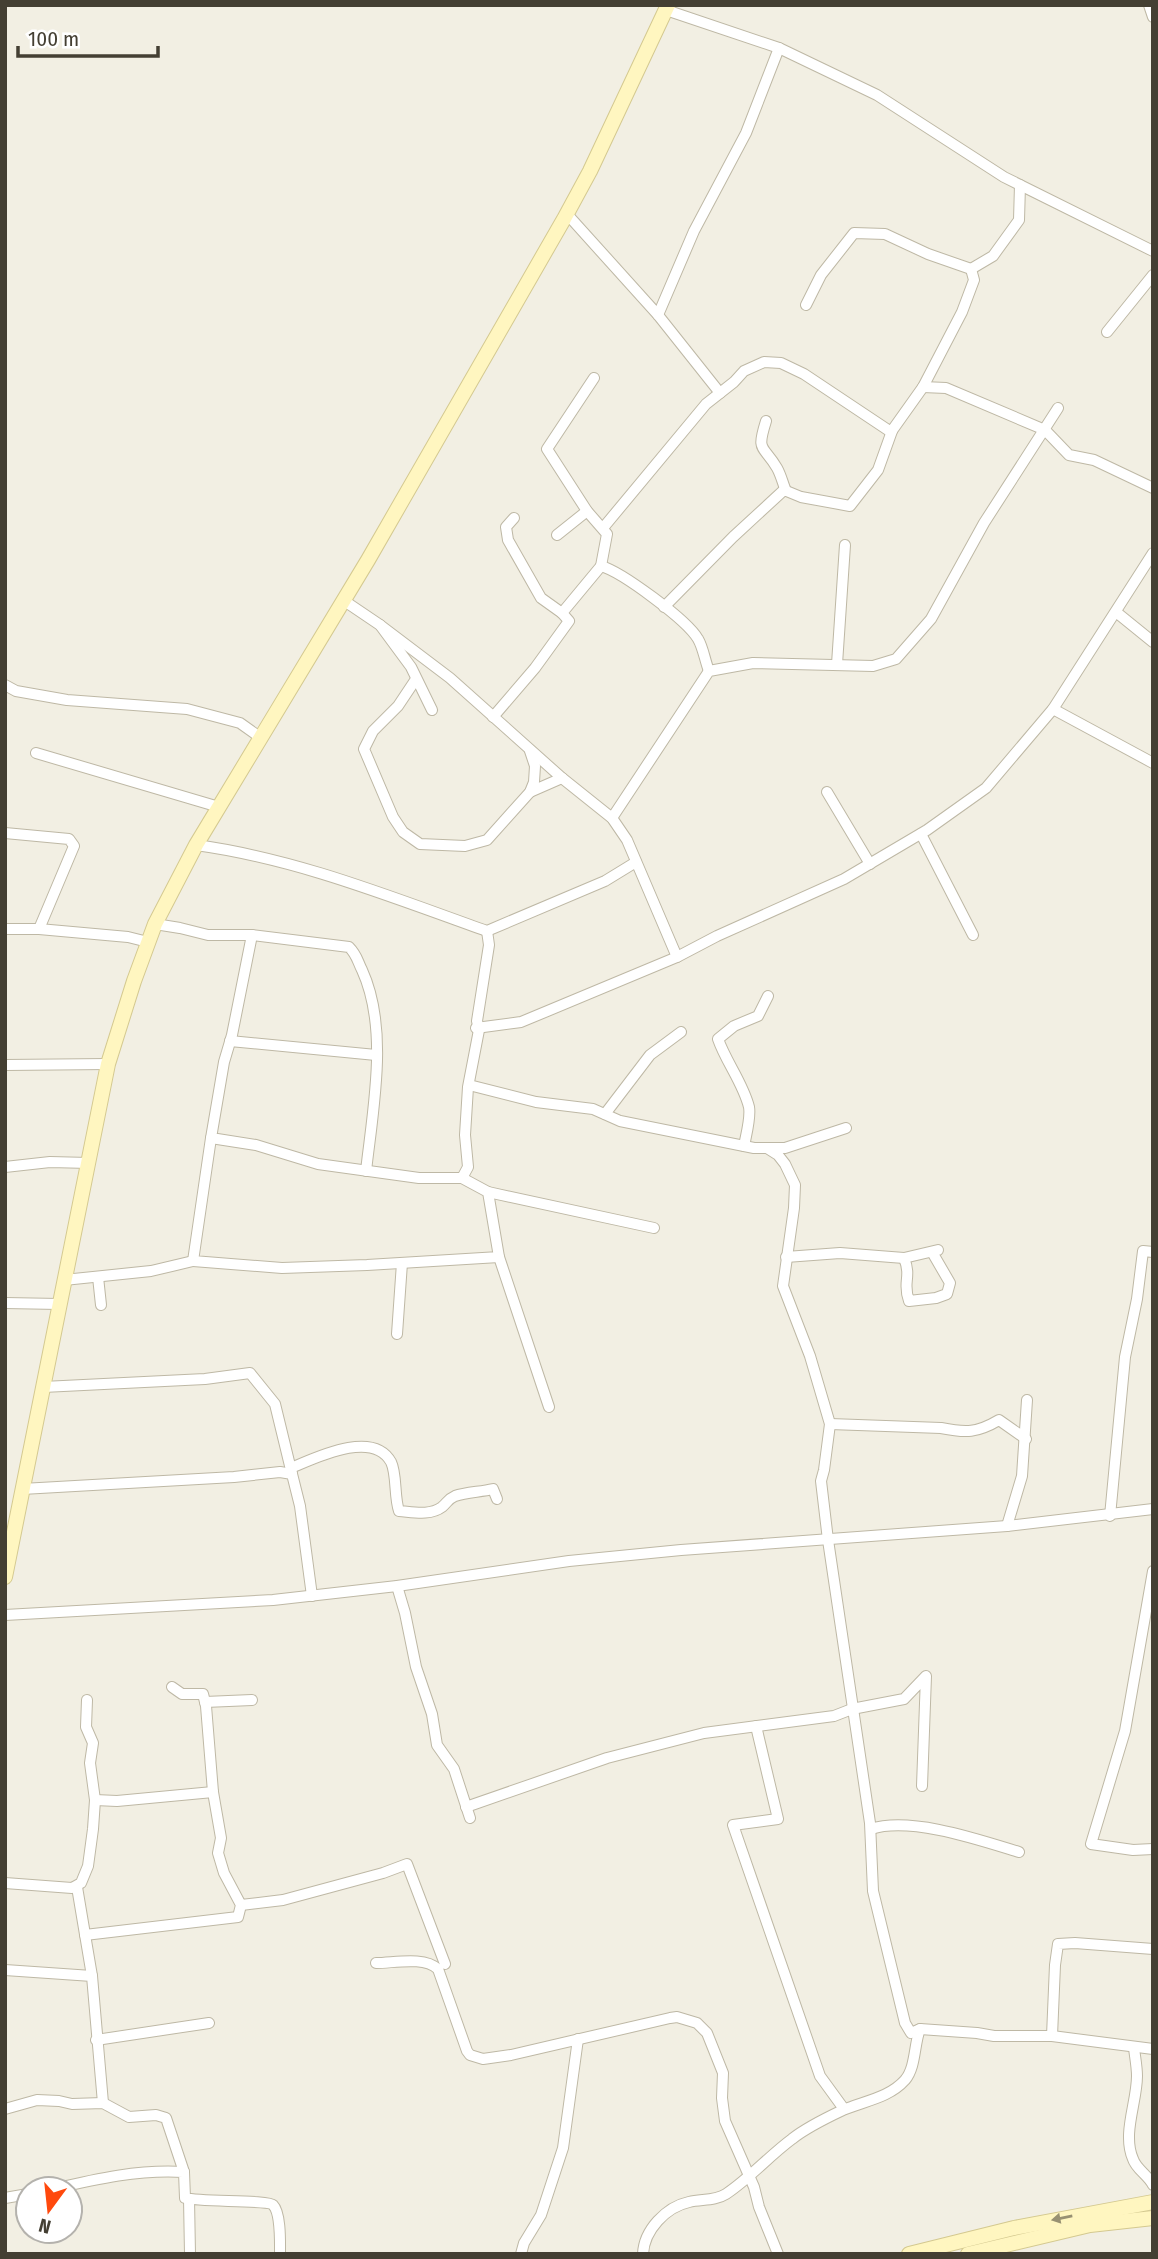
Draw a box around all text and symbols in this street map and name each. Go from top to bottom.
scale bar [18,14,158,58]
text: 100 m [28,26,79,52]
north arrow [14,2175,84,2245]
text: N [36,2213,53,2239]
one-way arrow [1051,2213,1073,2224]

